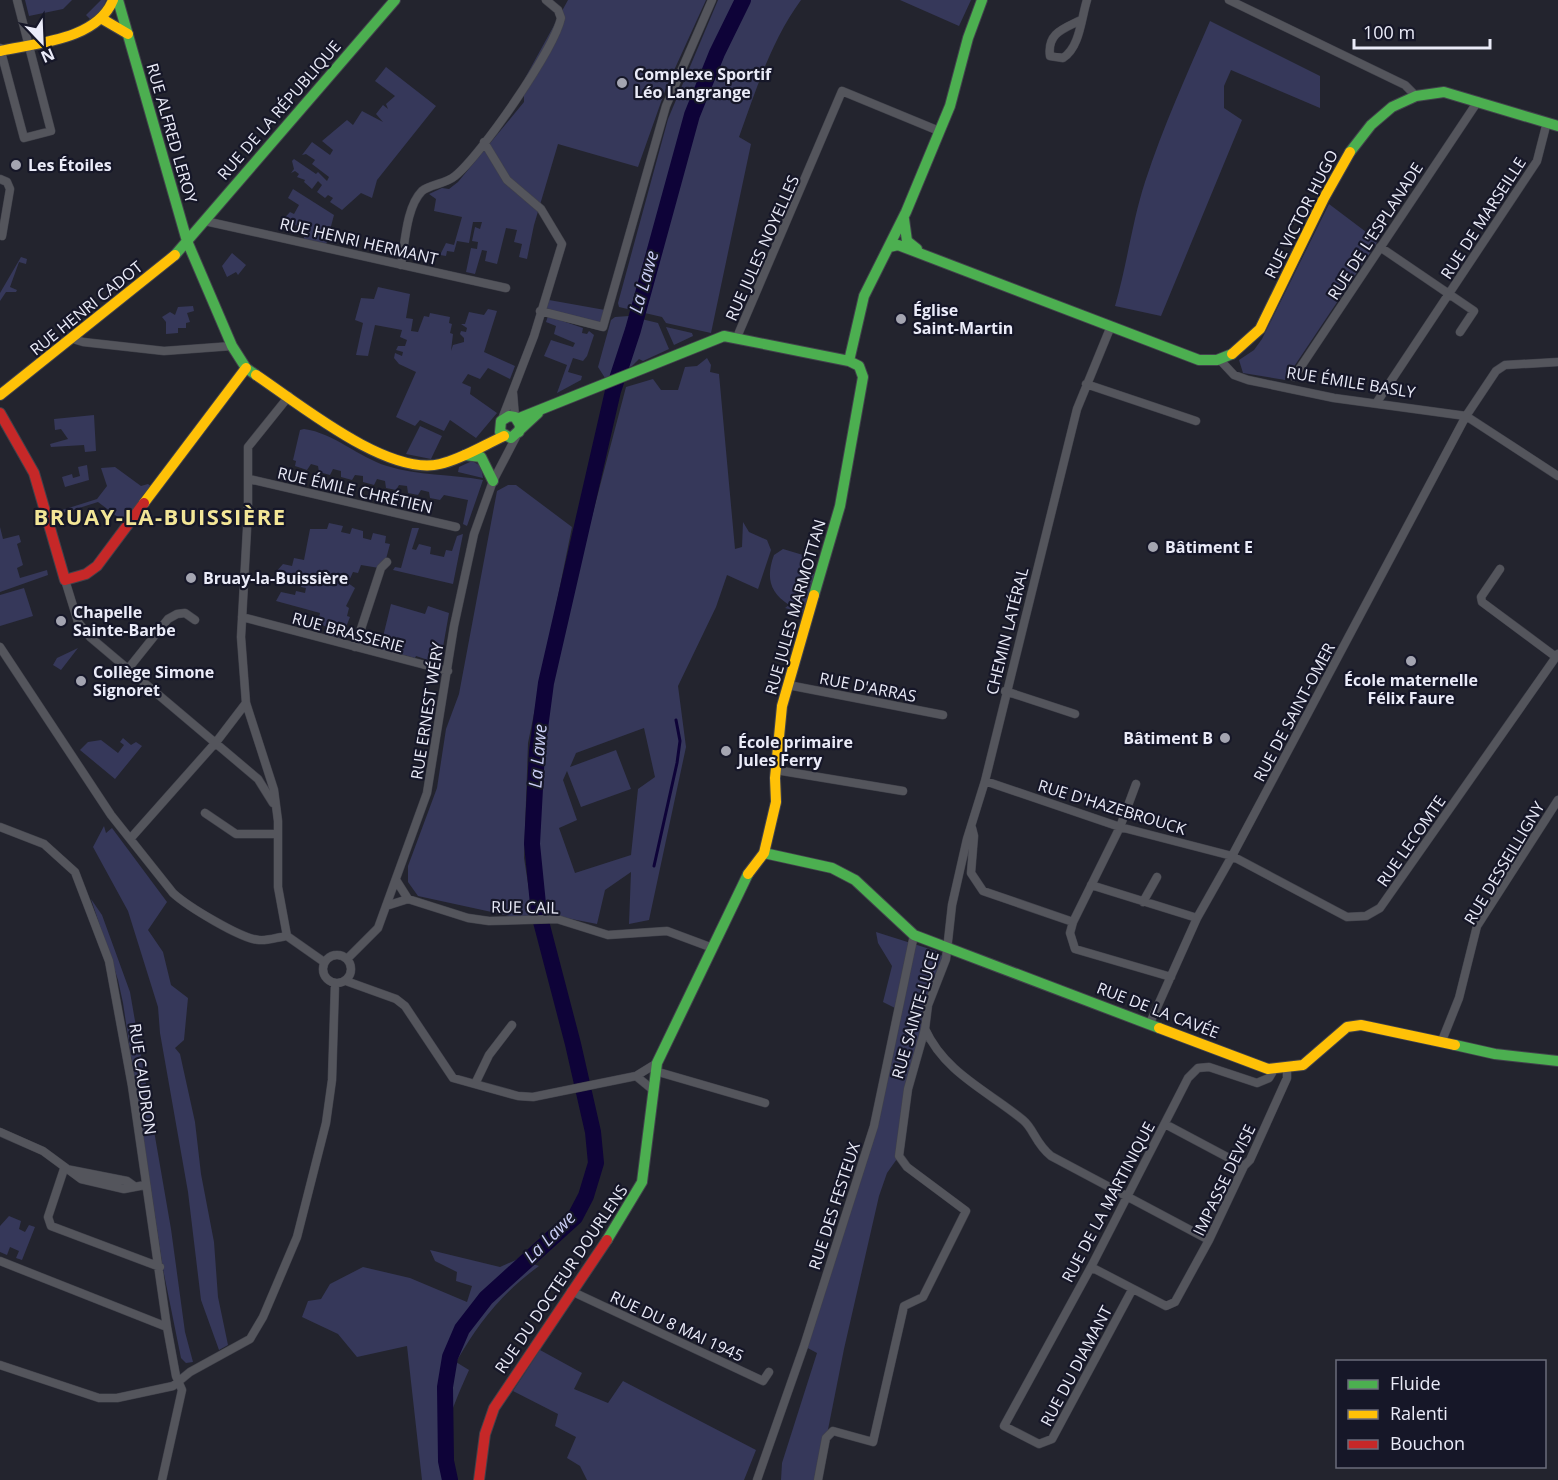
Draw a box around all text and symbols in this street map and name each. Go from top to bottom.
north arrow [12,12,72,72]
scale bar [1354,12,1490,50]
text: 100 m [1363,20,1415,44]
street label: RUE DE LA RÉPUBLIQUE [212,36,346,184]
text: N [38,43,58,68]
street label: RUE ALFRED LEROY [142,61,202,205]
place label: Complexe Sportif Léo Langrange [634,63,772,103]
marker: Complexe Sportif Léo Langrange [615,76,629,90]
street label: RUE VICTOR HUGO [1259,146,1343,282]
street label: RUE DE MARSEILLE [1435,153,1531,283]
place label: Les Étoiles [28,154,112,176]
marker: Les Étoiles [9,158,23,172]
street label: RUE DE L'ESPLANADE [1322,158,1428,304]
street label: RUE JULES NOYELLES [720,171,804,324]
street label: RUE HENRI HERMANT [278,212,440,270]
water label: La Lawe [623,248,663,316]
street label: RUE HENRI CADOT [25,256,147,360]
place label: Église Saint-Martin [913,299,1013,339]
marker: Église Saint-Martin [894,312,908,326]
street label: RUE ÉMILE BASLY [1285,361,1417,403]
street label: RUE ÉMILE CHRÉTIEN [275,461,435,519]
district label: BRUAY-LA-BUISSIÈRE [34,501,286,531]
street label: RUE JULES MARMOTTAN [759,517,831,697]
place label: Bâtiment E [1165,536,1253,558]
marker: Bâtiment E [1146,540,1160,554]
street label: CHEMIN LATÉRAL [981,565,1033,697]
place label: Bruay-la-Buissière [203,567,348,589]
marker: Bruay-la-Buissière [184,571,198,585]
place label: Chapelle Sainte-Barbe [73,601,176,641]
street label: RUE BRASSERIE [290,607,406,657]
marker: Chapelle Sainte-Barbe [54,614,68,628]
street label: RUE DE SAINT-OMER [1248,639,1340,785]
street label: RUE ERNEST WÉRY [405,641,449,781]
marker: École maternelle Félix Faure [1404,654,1418,668]
place label: Collège Simone Signoret [93,661,214,701]
street label: RUE D'ARRAS [818,667,919,707]
place label: École maternelle Félix Faure [1344,669,1478,709]
marker: Collège Simone Signoret [74,674,88,688]
water label: La Lawe [522,723,552,789]
place label: Bâtiment B [1123,727,1213,749]
place label: École primaire Jules Ferry [736,731,853,771]
marker: Bâtiment B [1218,731,1232,745]
marker: École primaire Jules Ferry [719,744,733,758]
street label: RUE D'HAZEBROUCK [1035,774,1189,840]
street label: RUE LECOMTE [1371,791,1451,891]
street label: RUE DESSEILLIGNY [1459,797,1549,929]
street label: RUE CAIL [491,895,559,919]
street label: RUE SAINTE-LUCE [886,949,944,1081]
street label: RUE DE LA CAVÉE [1094,977,1222,1043]
street label: RUE CAUDRON [124,1022,162,1136]
street label: RUE DE LA MARTINIQUE [1056,1118,1160,1286]
street label: IMPASSE DEVISE [1188,1121,1260,1239]
street label: RUE DES FESTEUX [803,1139,865,1272]
street label: RUE DU DOCTEUR DOURLENS [489,1180,633,1378]
water label: La Lawe [518,1205,580,1267]
street label: RUE DU 8 MAI 1945 [607,1285,747,1367]
street label: RUE DU DIAMANT [1035,1302,1117,1430]
legend [1336,1360,1546,1468]
text: Fluide [1390,1371,1441,1395]
text: Ralenti [1390,1401,1448,1425]
text: Bouchon [1390,1431,1465,1455]

